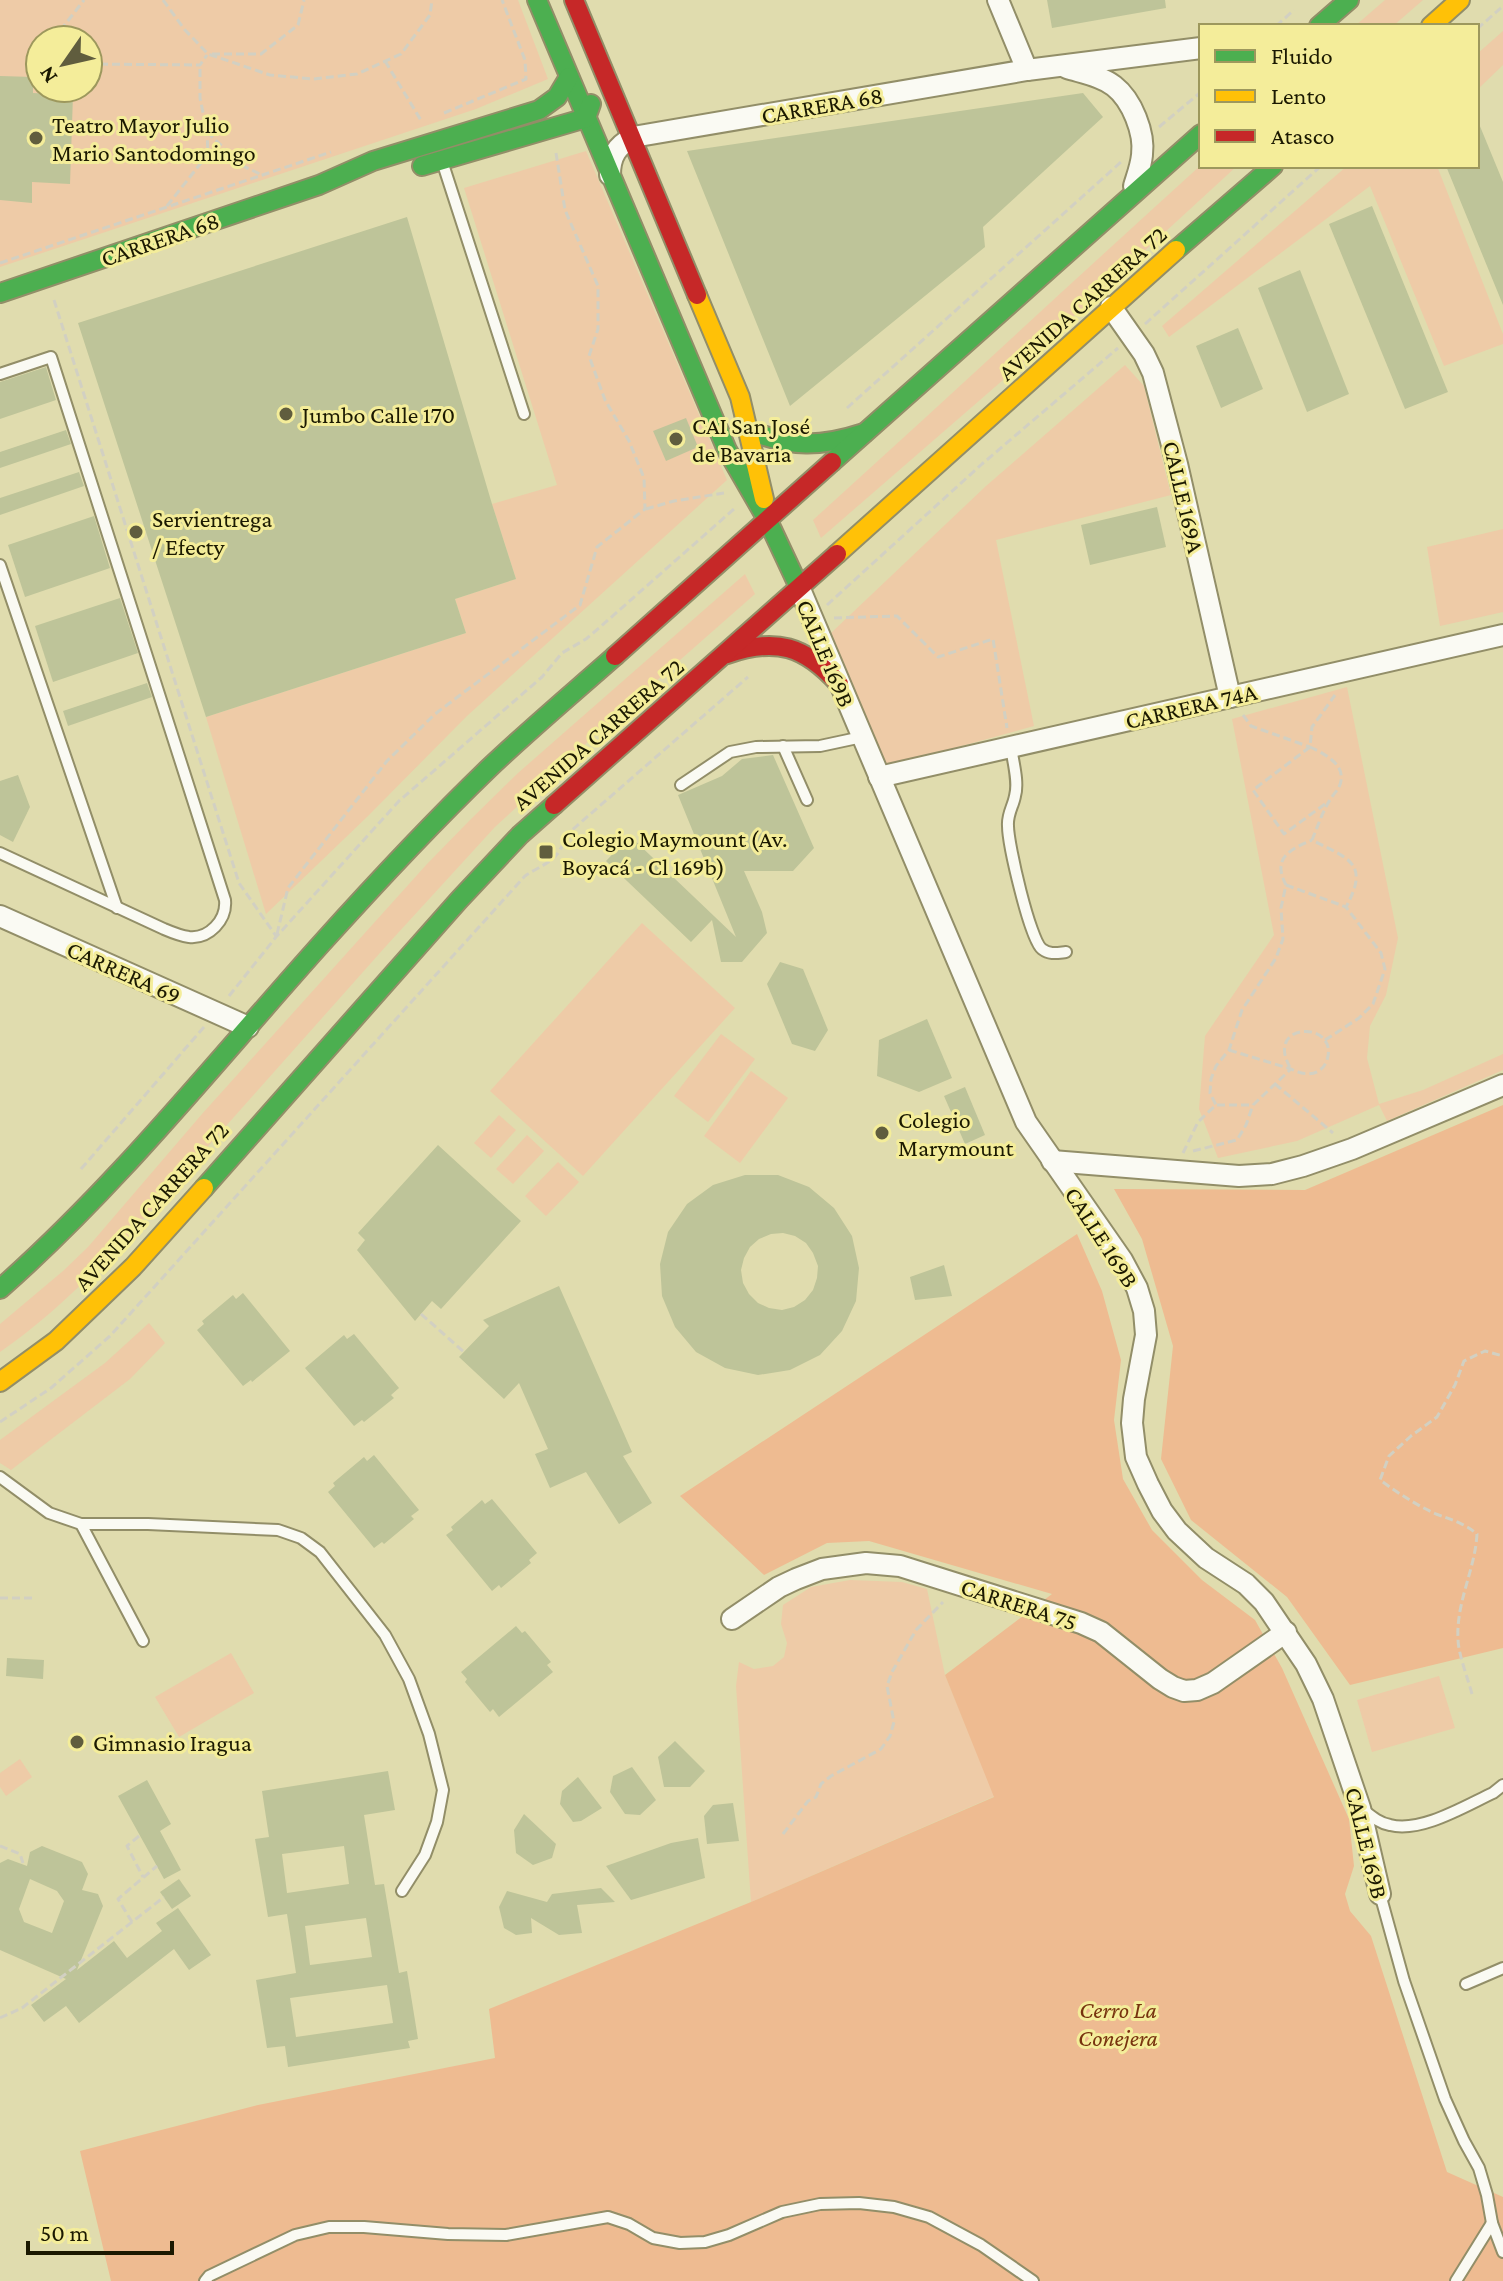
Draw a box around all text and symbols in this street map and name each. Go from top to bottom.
north arrow [24,24,104,104]
legend [1199,24,1479,168]
text: Fluido [1271,42,1333,69]
text: N [33,62,62,88]
street label: CARRERA 68 [759,81,885,129]
text: Lento [1271,82,1326,109]
place label: Teatro Mayor Julio Mario Santodomingo [52,111,256,166]
text: Atasco [1271,122,1335,149]
marker: Teatro Mayor Julio Mario Santodomingo [27,129,45,147]
street label: CARRERA 68 [97,206,223,272]
street label: AVENIDA CARRERA 72 [992,220,1172,386]
place label: Jumbo Calle 170 [300,401,455,428]
marker: Jumbo Calle 170 [277,405,295,423]
place label: CAI San José de Bavaria [692,412,810,467]
marker: CAI San José de Bavaria [667,430,685,448]
street label: CALLE 169A [1158,438,1210,556]
place label: Servientrega / Efecty [152,505,272,560]
marker: Servientrega / Efecty [127,523,145,541]
street label: CALLE 169B [791,595,861,711]
street label: AVENIDA CARRERA 72 [507,652,689,816]
street label: CARRERA 74A [1123,678,1260,734]
place label: Colegio Maymount (Av. Boyacá - Cl 169b) [562,825,788,881]
marker: Colegio Maymount (Av. Boyacá - Cl 169b) [537,843,555,861]
street label: CARRERA 69 [63,935,185,1009]
place label: Colegio Marymount [898,1106,1015,1161]
street label: AVENIDA CARRERA 72 [68,1116,234,1296]
marker: Colegio Marymount [873,1124,891,1142]
street label: CALLE 169B [1060,1182,1144,1292]
street label: CARRERA 75 [958,1573,1080,1635]
place label: Gimnasio Iragua [93,1729,252,1756]
marker: Gimnasio Iragua [68,1733,86,1751]
street label: CALLE 169B [1340,1784,1394,1902]
park label: Cerro La Conejera [1078,1996,1158,2052]
scale bar [28,2205,172,2255]
text: 50 m [40,2219,89,2246]

